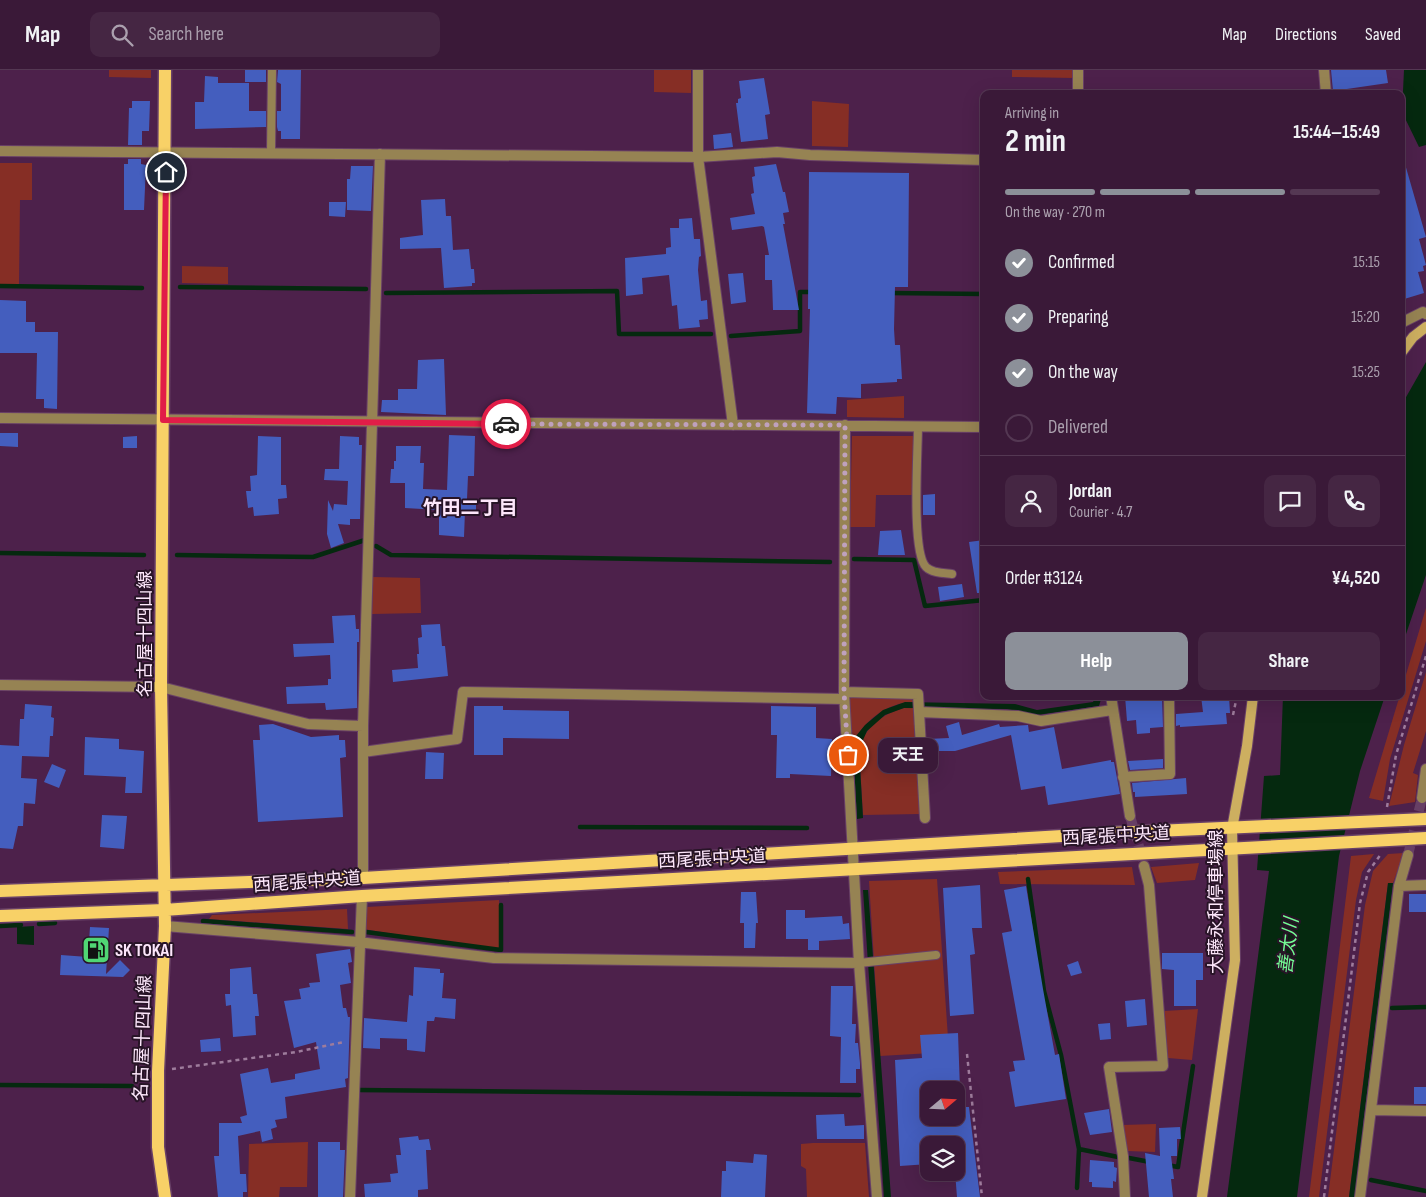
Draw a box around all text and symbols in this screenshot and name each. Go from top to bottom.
search box [90,12,440,57]
text: Map [25,20,60,49]
icon: search [108,21,136,49]
text: Search here [148,23,224,46]
text: Map [1222,24,1247,45]
text: Directions [1275,24,1337,45]
text: Saved [1365,24,1401,45]
text: Arriving in [1005,104,1059,123]
text: 15:44–15:49 [1293,121,1380,144]
text: 2 min [1005,122,1066,161]
pin [145,151,187,193]
icon: home [152,158,180,186]
text: On the way · 270 m [1005,203,1105,222]
icon: check [1005,249,1033,277]
text: Confirmed [1048,251,1115,274]
text: 15:15 [1353,253,1380,272]
icon: check [1005,304,1033,332]
text: Preparing [1048,306,1109,329]
text: 15:20 [1351,308,1380,327]
icon: check [1005,359,1033,387]
text: On the way [1048,361,1118,384]
text: 15:25 [1352,363,1380,382]
courier [481,399,531,449]
icon: car [492,410,520,438]
text: Delivered [1048,416,1108,439]
button: person [1005,475,1057,527]
button: chat [1264,475,1316,527]
button: phone [1328,475,1380,527]
text: Jordan [1069,480,1112,503]
district label: 竹田二丁目 [422,497,518,520]
text: Courier · 4.7 [1069,503,1132,522]
text: Order #3124 [1005,567,1083,590]
text: ¥4,520 [1331,567,1380,590]
street label: 名古屋十四山線 [135,571,156,697]
button: Help [1005,632,1188,690]
button: Share [1198,632,1380,690]
pin [827,734,869,776]
callout: 天王 [878,738,938,772]
icon: bag [834,741,862,769]
text: 天王 [892,746,924,765]
street label: 西尾張中央道 [1062,823,1170,849]
street label: 大藤永和停車場線 [1206,830,1227,974]
street label: 西尾張中央道 [658,846,766,872]
street label: 西尾張中央道 [252,868,362,896]
water label: 善太川 [1274,914,1304,976]
fuel station icon: SK TOKAI [81,935,111,965]
place label: SK TOKAI [115,940,173,961]
street label: 名古屋十四山線 [130,975,156,1101]
north arrow [920,1081,965,1126]
map controls [920,1081,965,1181]
button: layers [920,1136,965,1181]

